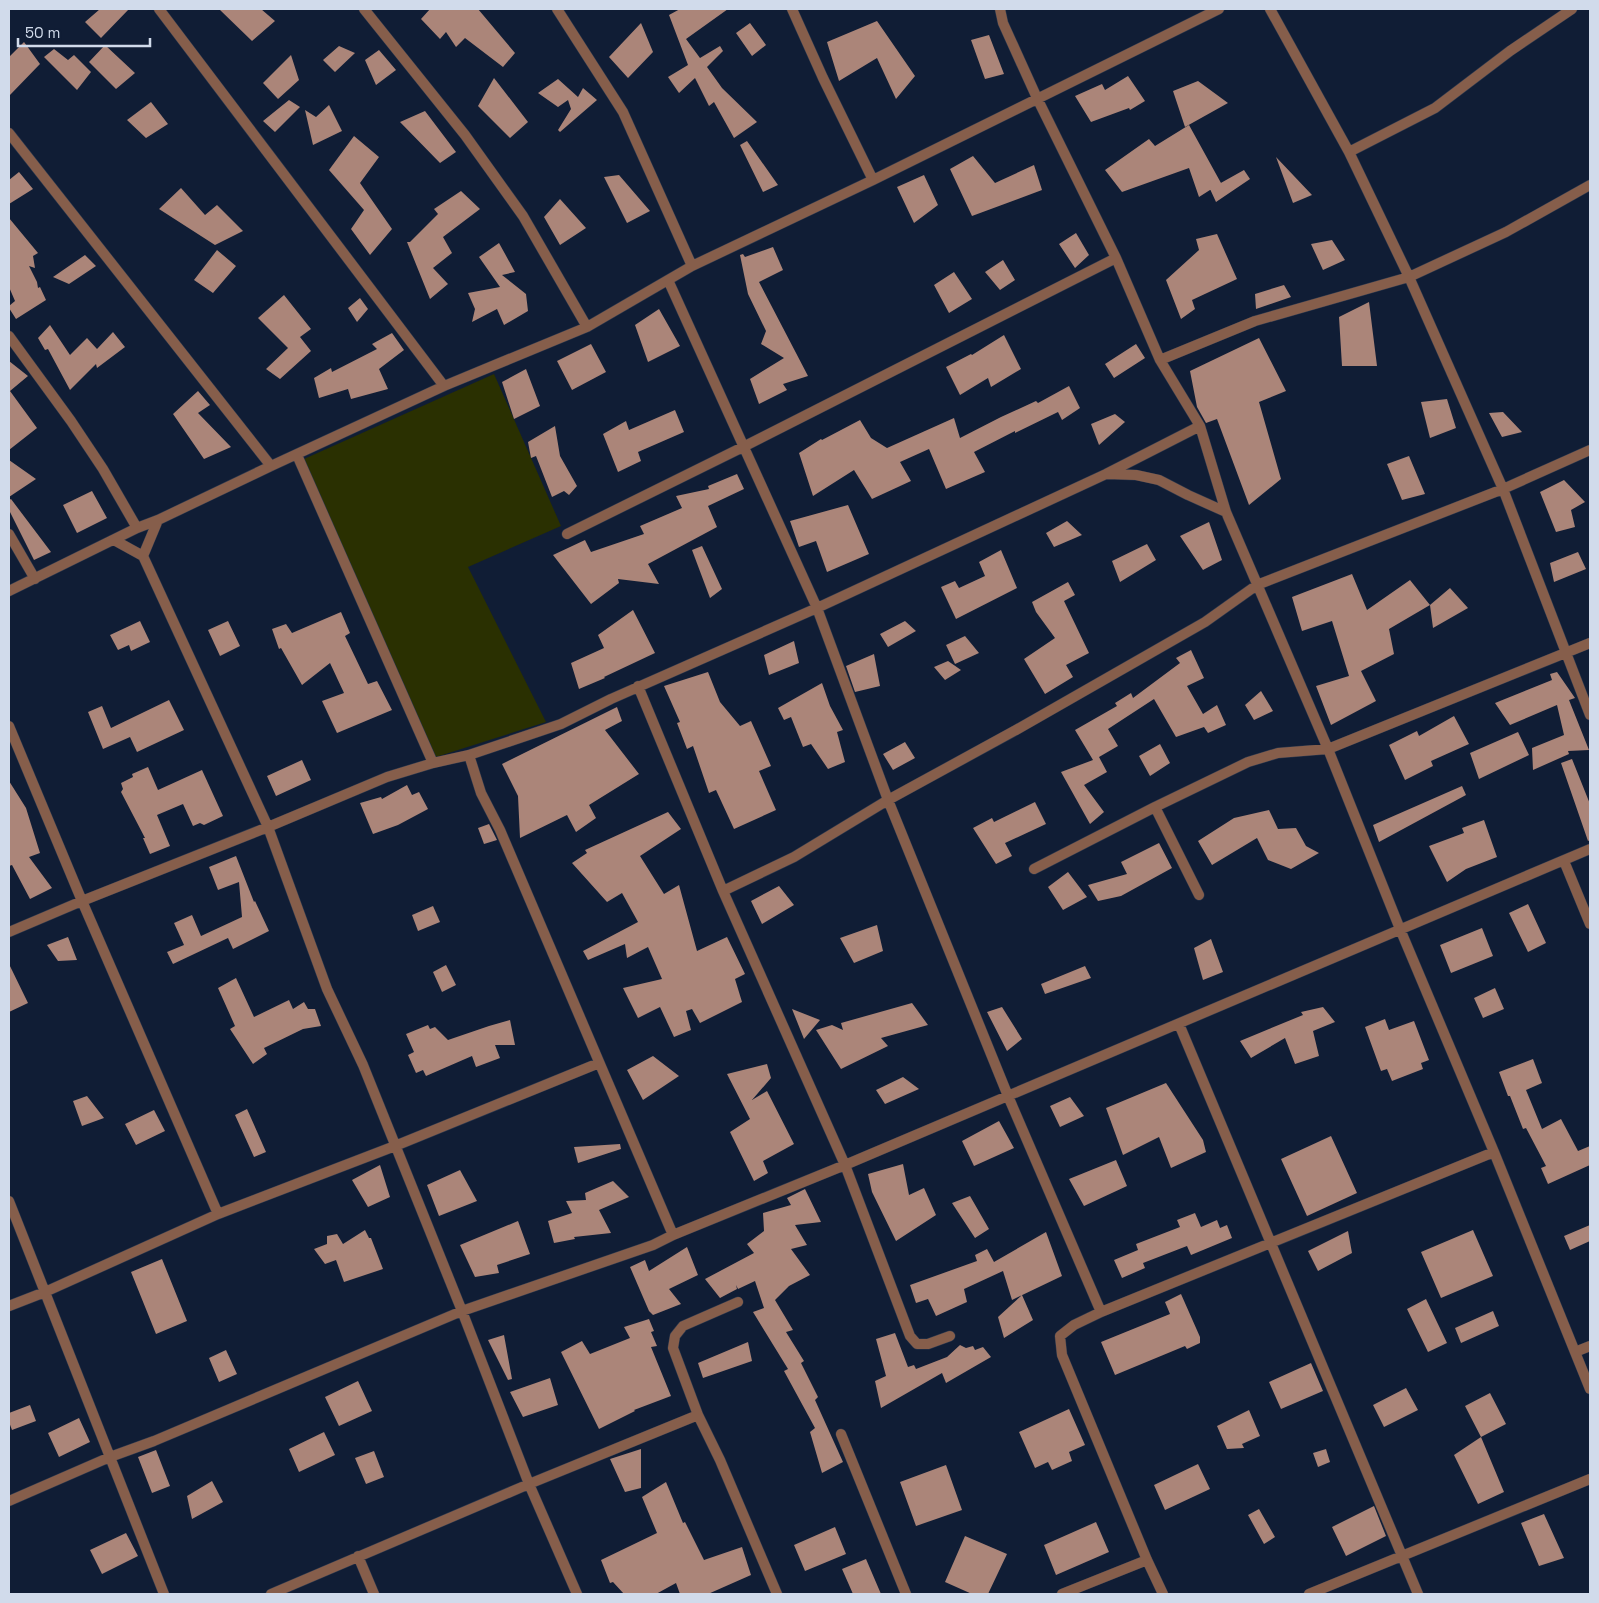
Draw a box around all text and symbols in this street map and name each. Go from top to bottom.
scale bar [18,15,150,47]
text: 50 m [25,23,60,42]

